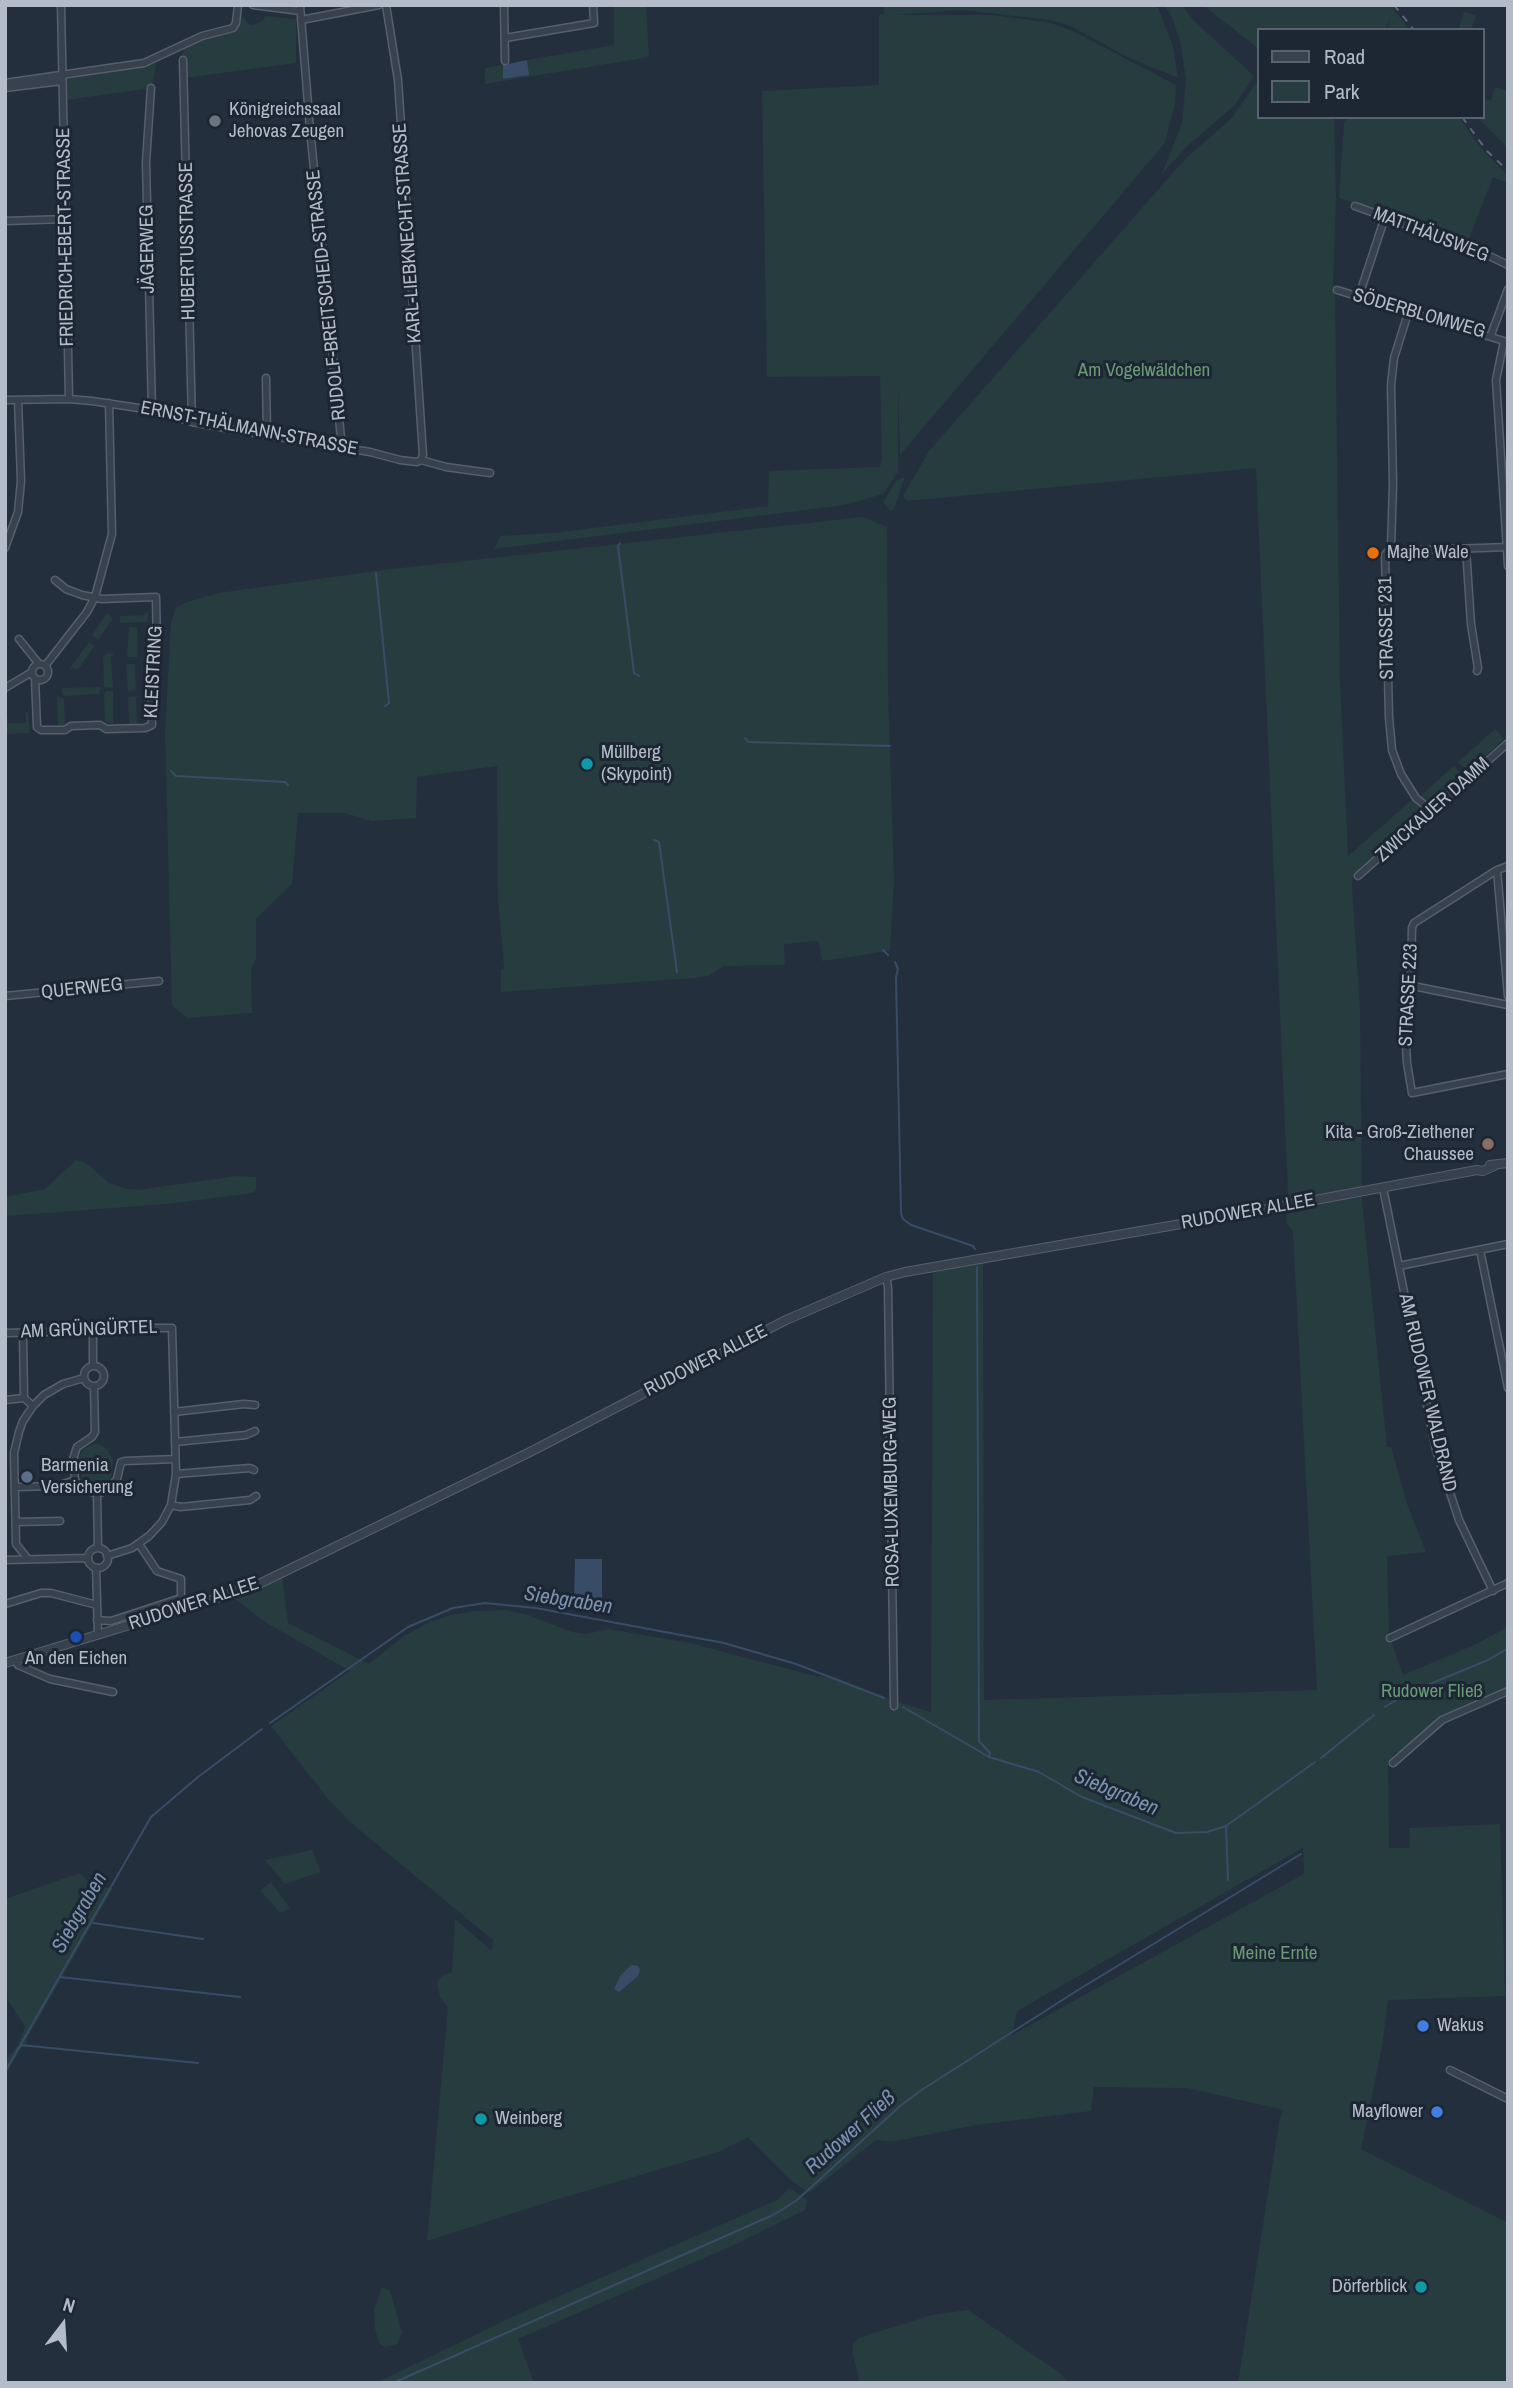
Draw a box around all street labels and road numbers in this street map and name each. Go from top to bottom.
street label: KARL-LIEBKNECHT-STRASSE [389,122,427,344]
street label: FRIEDRICH-EBERT-STRASSE [53,127,79,347]
street label: HUBERTUSSTRASSE [175,162,201,320]
street label: RUDOLF-BREITSCHEID-STRASSE [302,169,352,421]
street label: MATTHÄUSWEG [1370,203,1492,267]
street label: JÄGERWEG [136,204,160,294]
street label: SÖDERBLOMWEG [1350,284,1488,344]
street label: ERNST-THÄLMANN-STRASSE [138,397,360,461]
street label: STRASSE 231 [1375,576,1399,680]
street label: KLEISTRING [140,625,168,719]
street label: ZWICKAUER DAMM [1371,753,1495,867]
street label: STRASSE 223 [1395,943,1423,1047]
street label: QUERWEG [40,973,124,1005]
street label: RUDOWER ALLEE [1180,1189,1316,1235]
street label: AM RUDOWER WALDRAND [1393,1292,1461,1494]
street label: AM GRÜNGÜRTEL [20,1316,158,1344]
street label: RUDOWER ALLEE [641,1320,771,1402]
street label: ROSA-LUXEMBURG-WEG [879,1397,905,1587]
street label: RUDOWER ALLEE [126,1572,262,1636]

